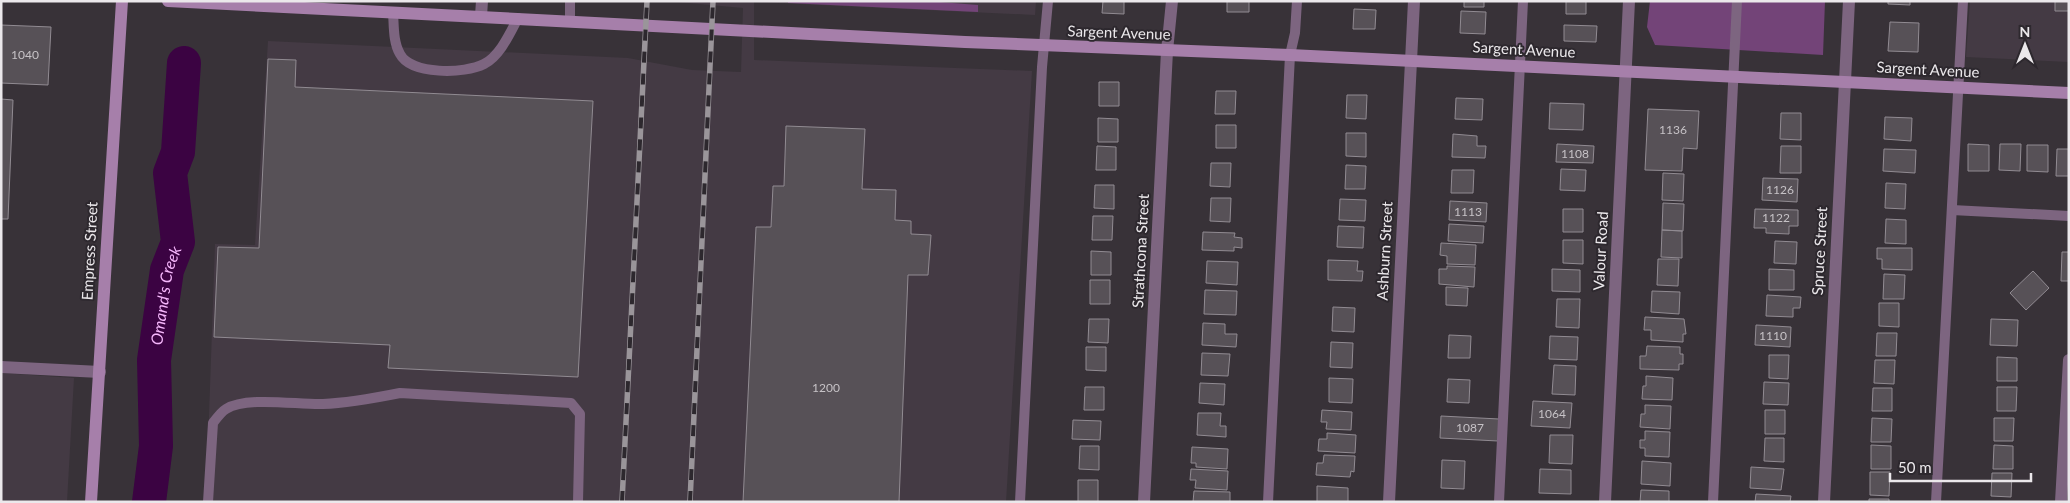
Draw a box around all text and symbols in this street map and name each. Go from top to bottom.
north arrow [2000,20,2050,70]
street label: Sargent Avenue [1067,21,1171,43]
text: N [2020,23,2030,40]
street label: Sargent Avenue [1472,37,1576,61]
house number: 1040 [11,47,39,62]
street label: Sargent Avenue [1876,57,1980,81]
house number: 1136 [1659,122,1687,137]
house number: 1108 [1561,146,1589,161]
house number: 1126 [1766,182,1794,197]
street label: Strathcona Street [1128,193,1152,309]
street label: Ashburn Street [1372,200,1396,301]
street label: Empress Street [77,201,101,301]
house number: 1113 [1454,204,1482,219]
street label: Spruce Street [1808,206,1830,296]
house number: 1122 [1762,210,1790,225]
street label: Valour Road [1589,211,1611,291]
water label: Omand's Creek [146,243,185,346]
house number: 1110 [1759,328,1787,343]
house number: 1200 [812,380,840,395]
house number: 1064 [1538,406,1566,421]
house number: 1087 [1456,420,1484,435]
scale bar [1890,450,2031,482]
text: 50 m [1898,458,1932,476]

